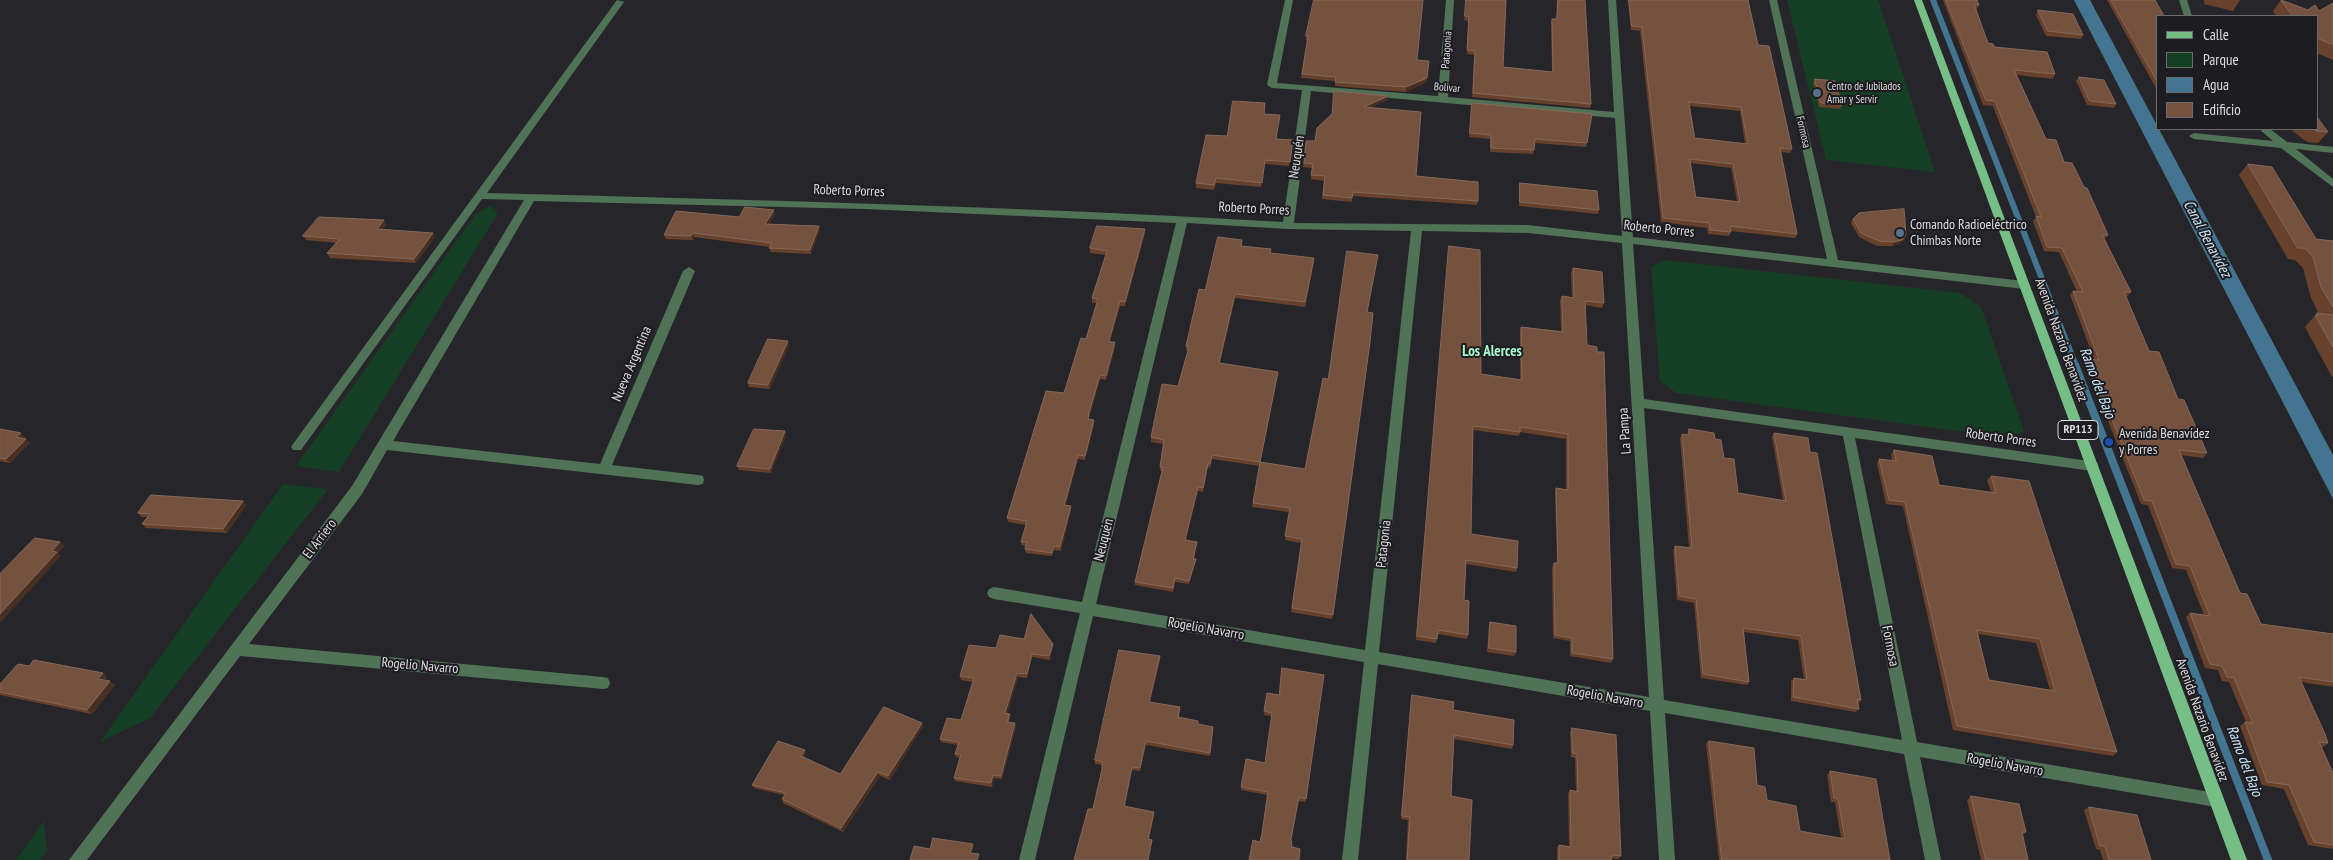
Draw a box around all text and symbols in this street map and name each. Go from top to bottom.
legend [2156,15,2318,130]
text: Calle [2203,25,2229,44]
street label: Patagonia [1439,31,1455,69]
text: Parque [2203,50,2239,69]
text: Agua [2203,75,2229,94]
street label: Bolivar [1433,80,1461,96]
place label: Centro de Jubilados Amar y Servir [1827,80,1901,106]
marker: Centro de Jubilados Amar y Servir [1811,87,1823,99]
text: Edificio [2203,100,2241,119]
street label: Formosa [1793,115,1813,149]
street label: Neuquén [1286,134,1308,180]
street label: Roberto Porres [813,181,885,201]
water label: Canal Benavídez [2179,197,2235,281]
street label: Roberto Porres [1218,199,1290,219]
street label: Roberto Porres [1623,217,1695,241]
place label: Comando Radioeléctrico Chimbas Norte [1910,217,2027,250]
marker: Comando Radioeléctrico Chimbas Norte [1894,227,1906,239]
street label: Avenida Nazario Benavídez [2031,276,2091,404]
street label: Nueva Argentina [609,324,655,404]
district label: Los Alerces [1462,343,1522,361]
water label: Ramo del Bajo [2075,345,2119,421]
street label: La Pampa [1615,407,1635,455]
road number: RP113 [2058,420,2098,440]
street label: Roberto Porres [1965,425,2037,451]
place label: Avenida Benavídez y Porres [2119,426,2210,458]
marker: Avenida Benavídez y Porres [2103,436,2115,448]
street label: El Arriero [300,516,340,562]
street label: Neuquén [1091,517,1117,563]
street label: Patagonia [1373,519,1395,569]
street label: Rogelio Navarro [1167,614,1245,644]
street label: Formosa [1878,624,1902,668]
street label: Rogelio Navarro [381,654,459,678]
street label: Avenida Nazario Benavídez [2172,656,2232,784]
street label: Rogelio Navarro [1566,682,1644,712]
water label: Ramo del Bajo [2222,723,2266,799]
street label: Rogelio Navarro [1966,750,2044,780]

